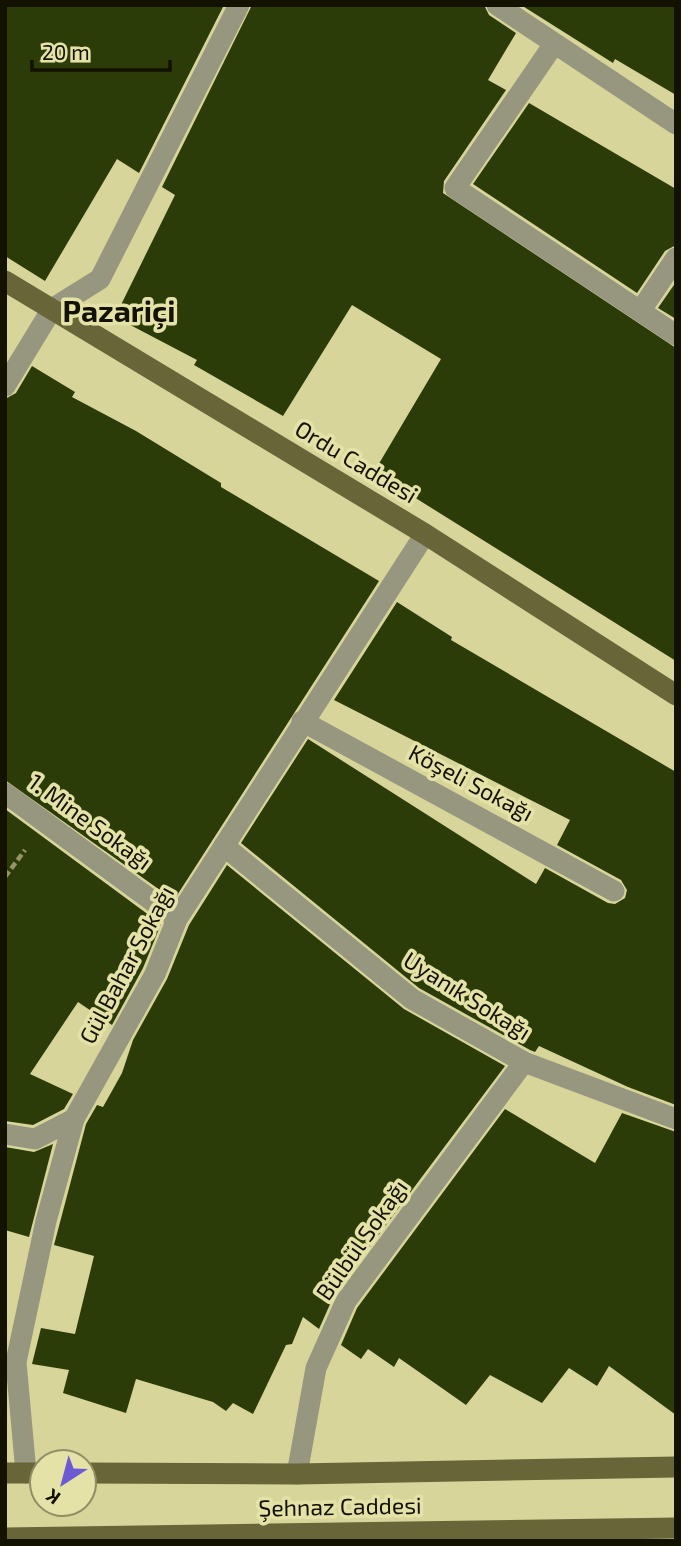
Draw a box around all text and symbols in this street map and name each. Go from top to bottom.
scale bar [32,28,170,72]
text: 20 m [42,39,90,64]
district label: Pazariçi [62,292,176,330]
street label: Ordu Caddesi [290,414,423,509]
street label: Köşeli Sokağı [404,738,538,828]
street label: 1. Mine Sokağı [24,767,158,875]
street label: Gül Bahar Sokağı [73,881,179,1048]
street label: Uyanık Sokağı [399,945,536,1045]
street label: Bülbül Sokağı [309,1174,413,1305]
north arrow [28,1448,98,1518]
text: K [41,1484,64,1510]
street label: Şehnaz Caddesi [258,1491,422,1522]

